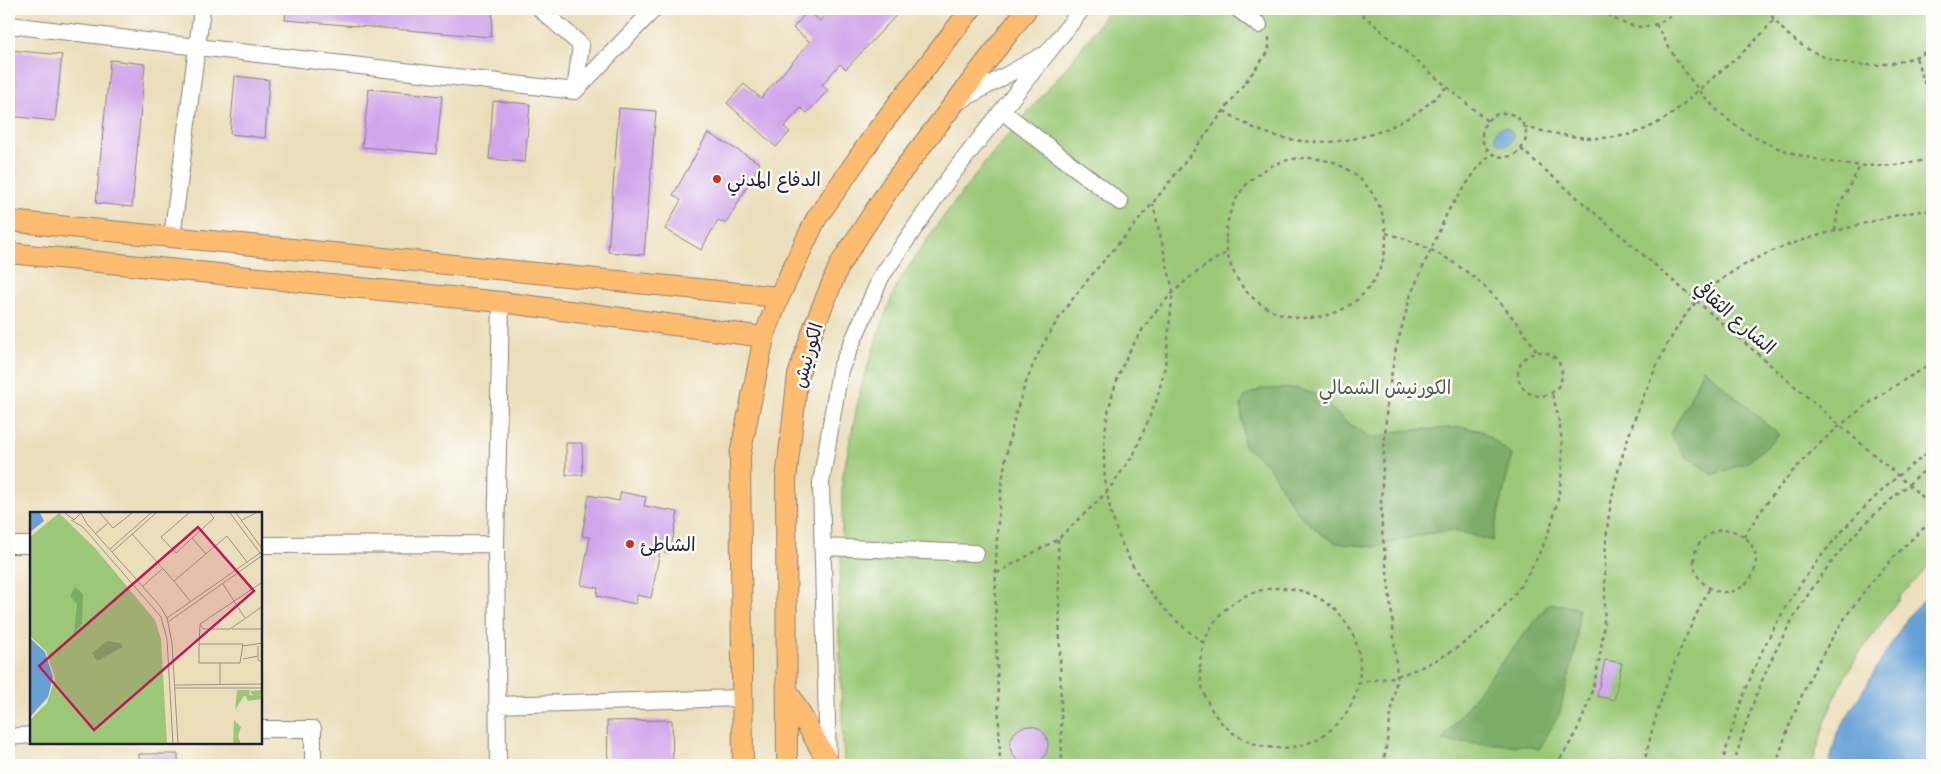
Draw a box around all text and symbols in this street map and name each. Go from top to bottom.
place label: الدفاع المدني [727,163,821,196]
marker: الدفاع المدني [711,173,723,185]
street label: الشارع الثقافي [1686,272,1784,363]
street label: الكورنيش [782,318,833,392]
park label: الكورنيش الشمالي [1319,371,1451,404]
inset map [30,512,262,744]
place label: الشاطئ [640,528,696,561]
marker: الشاطئ [624,538,636,550]

